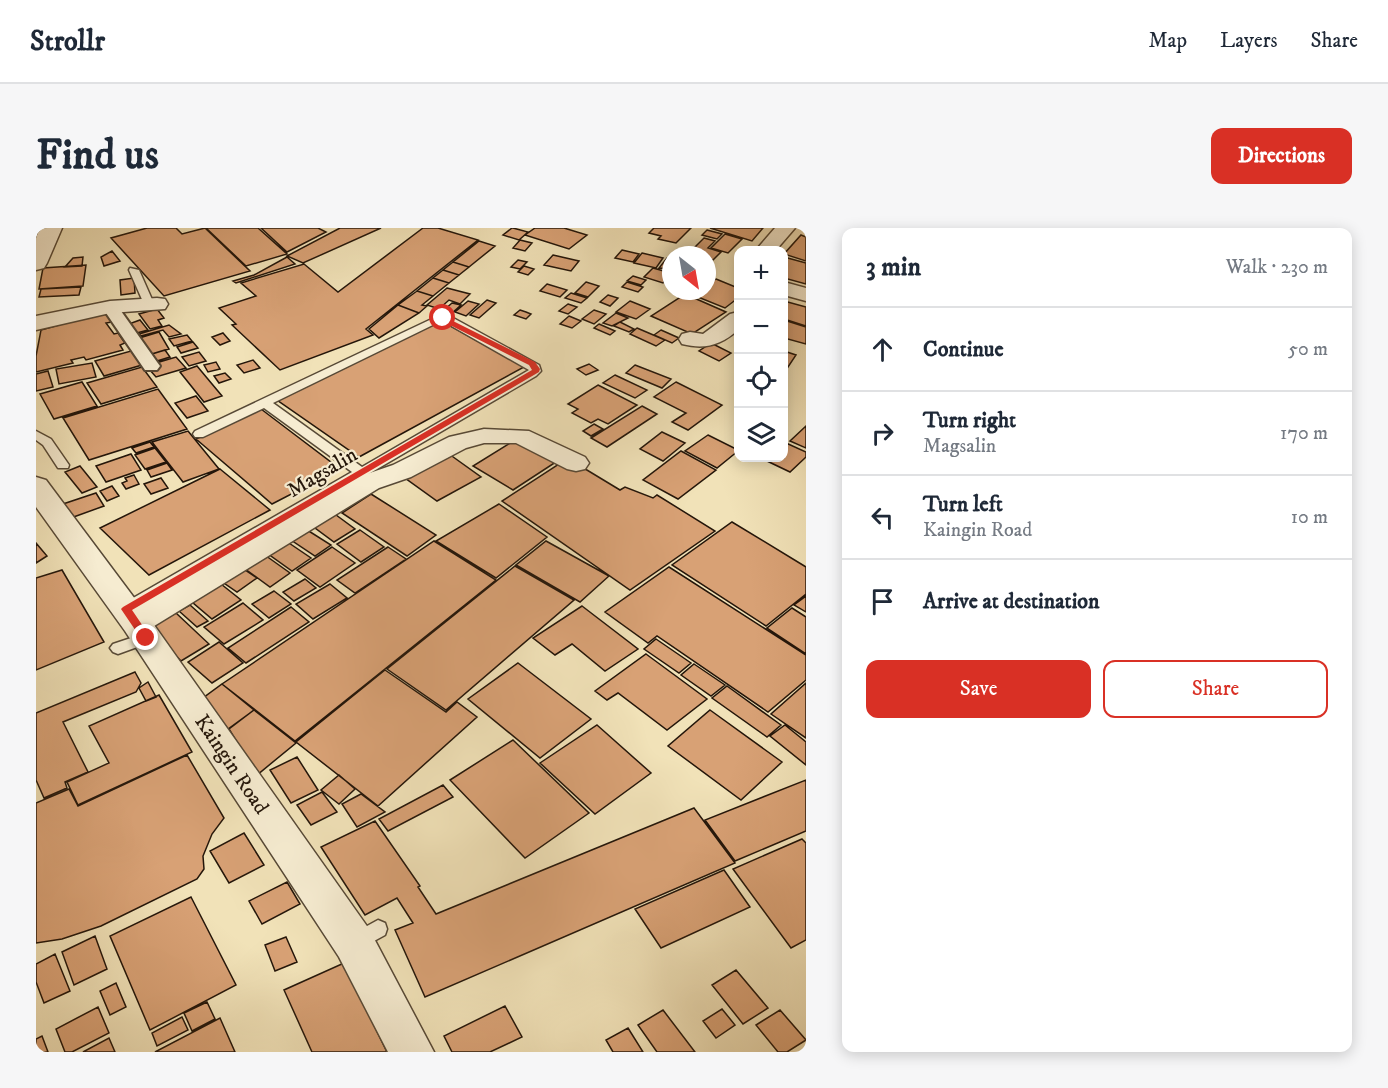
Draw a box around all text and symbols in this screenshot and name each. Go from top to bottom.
text: Strollr [30,24,105,59]
text: Map [1148,28,1187,54]
text: Layers [1220,28,1278,54]
text: Share [1311,28,1358,54]
button: Directions [1211,128,1352,184]
text: Find us [36,130,159,182]
north arrow [662,246,716,300]
map controls [734,246,788,462]
button: + [734,246,788,300]
text: 3 min [866,251,921,284]
text: Walk · 230 m [1226,255,1328,280]
button: − [734,300,788,354]
route start [429,304,455,330]
icon: ahead [866,333,899,366]
text: Continue [923,336,1004,363]
text: 50 m [1288,337,1328,362]
button: locate [734,354,788,408]
text: Turn right [923,407,1016,434]
button: layers [734,408,788,462]
icon: right [866,417,899,450]
text: 170 m [1280,421,1328,446]
text: Magsalin [923,434,996,459]
street label: Magsalin [283,442,362,504]
text: Turn left [923,491,1003,518]
icon: left [866,501,899,534]
text: 10 m [1291,505,1328,530]
text: Kaingin Road [923,518,1032,543]
icon: arrive [866,585,899,618]
text: Arrive at destination [923,588,1100,615]
route end [132,624,158,650]
button: Save [866,660,1091,718]
button: Share [1103,660,1328,718]
street label: Kaingin Road [188,710,274,820]

